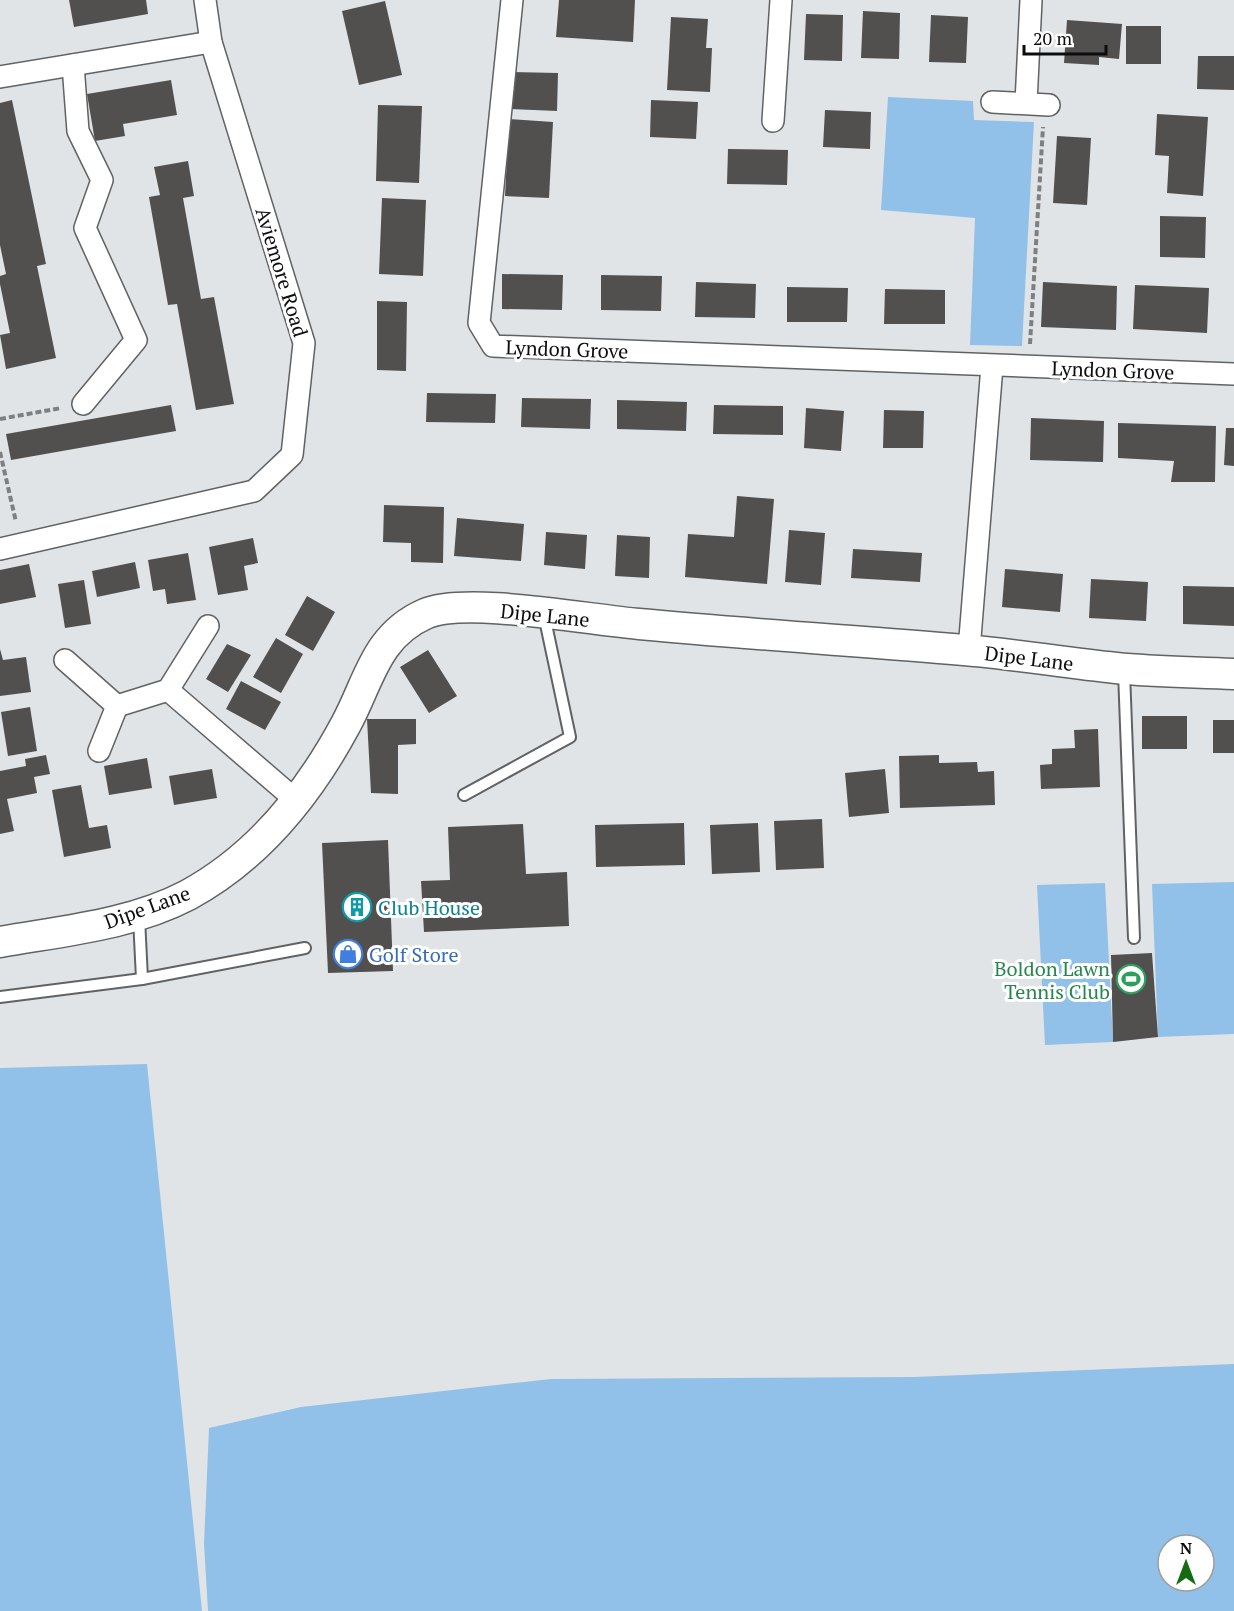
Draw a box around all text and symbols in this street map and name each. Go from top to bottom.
scale bar [1024,18,1106,56]
text: 20 m [1033,26,1073,50]
street label: Aviemore Road [250,204,314,340]
street label: Lyndon Grove [505,333,629,365]
street label: Lyndon Grove [1051,354,1175,386]
street label: Dipe Lane [499,597,591,633]
street label: Dipe Lane [983,639,1075,677]
street label: Dipe Lane [100,879,194,935]
building icon: Club House [341,891,373,923]
place label: Club House [378,894,480,921]
shop icon: Golf Store [332,938,364,970]
place label: Golf Store [369,941,458,968]
place label: Boldon Lawn Tennis Club [994,955,1110,1005]
sports icon: Boldon Lawn Tennis Club [1115,963,1147,995]
north arrow [1156,1533,1216,1593]
text: N [1180,1537,1192,1559]

